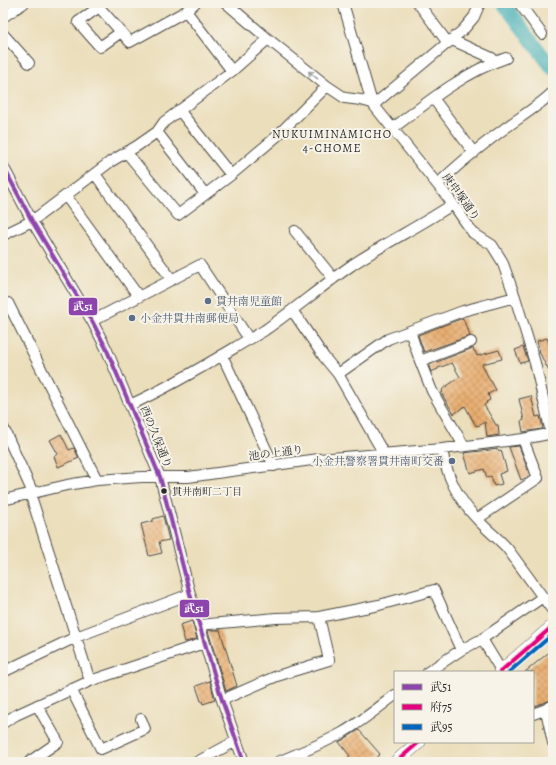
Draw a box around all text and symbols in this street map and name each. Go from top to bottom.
one-way arrow [308,71,318,80]
district label: NUKUIMINAMICHO 4-CHOME [272,126,392,156]
street label: 庚申塚通り [439,170,483,224]
place label: 貫井南児童館 [216,294,282,309]
marker: 貫井南児童館 [203,296,213,306]
line badge: 武51 [68,297,98,316]
text: 武51 [73,299,93,314]
place label: 小金井貫井南郵便局 [140,311,239,326]
marker: 小金井貫井南郵便局 [127,313,137,323]
street label: 西の久保通り [137,404,175,470]
street label: 池の上通り [248,442,304,464]
place label: 小金井警察署貫井南町交番 [312,454,444,469]
marker: 小金井警察署貫井南町交番 [447,456,457,466]
place label: 貫井南町二丁目 [172,485,242,498]
marker: 貫井南町二丁目 [159,486,169,496]
line badge: 武51 [179,599,210,618]
text: 武51 [184,601,204,616]
legend [394,671,534,743]
text: 武51 [430,679,451,695]
text: 府75 [430,699,452,715]
text: 武95 [430,719,453,735]

